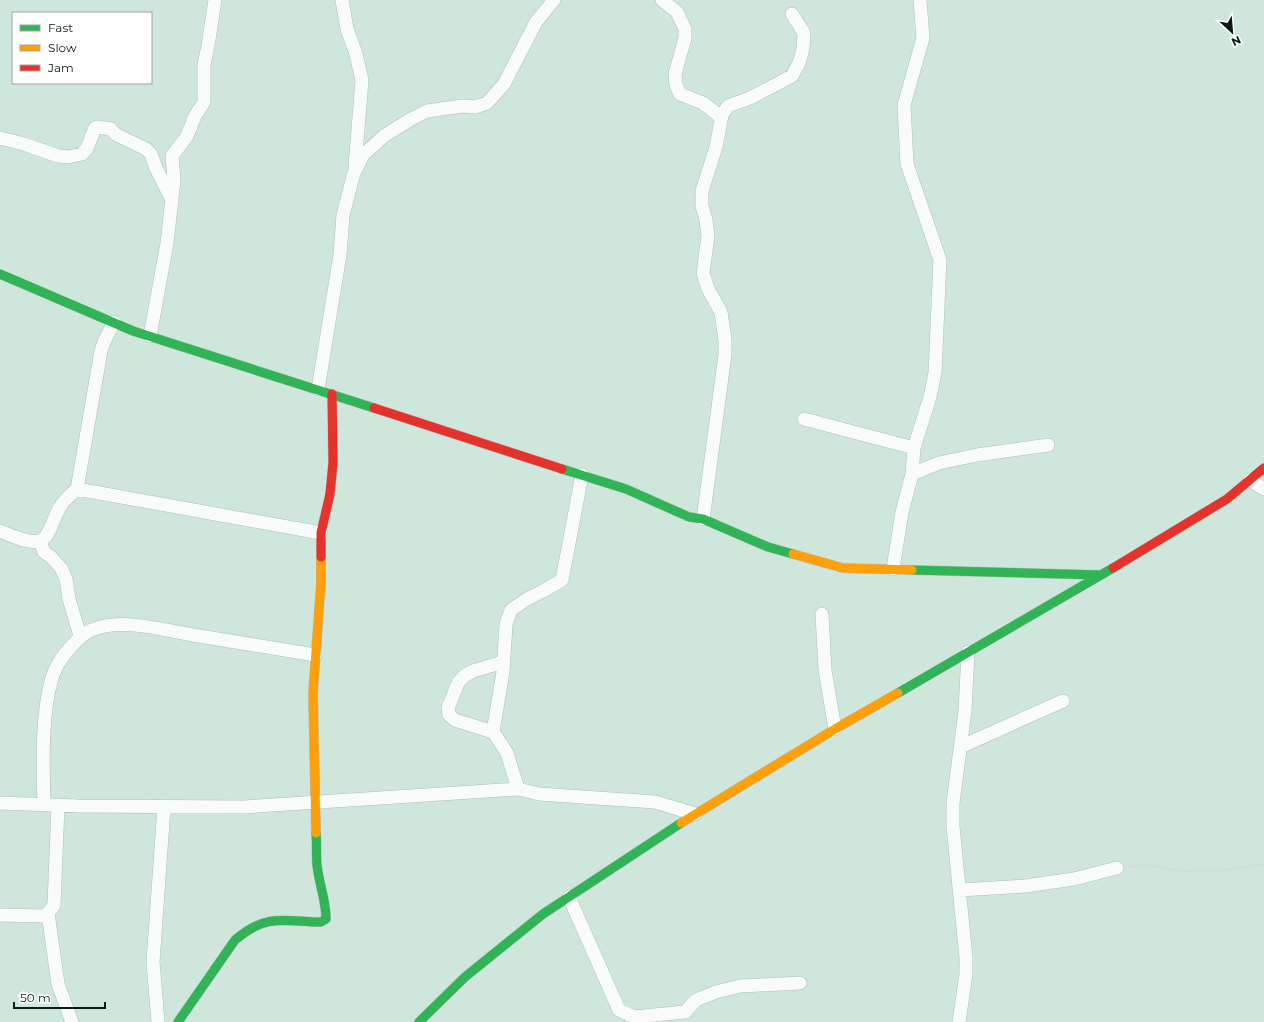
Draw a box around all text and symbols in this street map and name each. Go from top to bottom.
legend [12,12,152,84]
north arrow [1212,12,1252,52]
text: Fast [48,20,73,35]
text: N [1229,33,1243,49]
text: Slow [48,40,77,55]
text: Jam [47,60,74,75]
scale bar [14,984,105,1010]
text: 50 m [20,990,51,1005]

